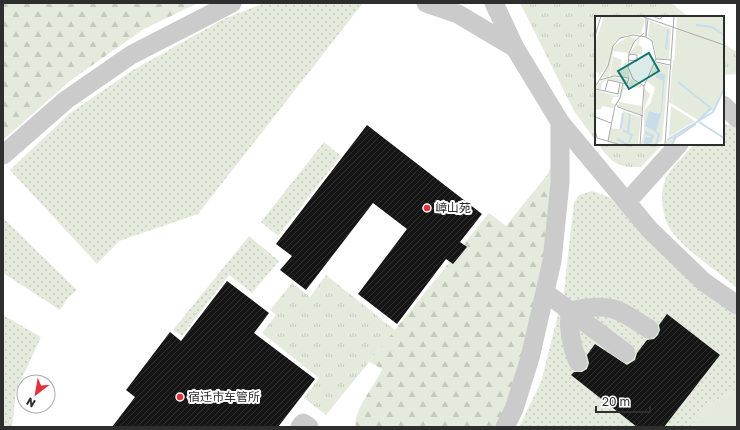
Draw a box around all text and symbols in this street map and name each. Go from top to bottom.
inset map [595,16,724,145]
place label: 嶂山苑 [435,200,471,215]
marker: 嶂山苑 [422,203,432,213]
north arrow [16,374,56,414]
scale bar [596,388,650,414]
place label: 宿迁市车管所 [188,389,260,404]
marker: 宿迁市车管所 [175,392,185,402]
text: 20 m [602,394,630,409]
text: N [24,395,38,411]

